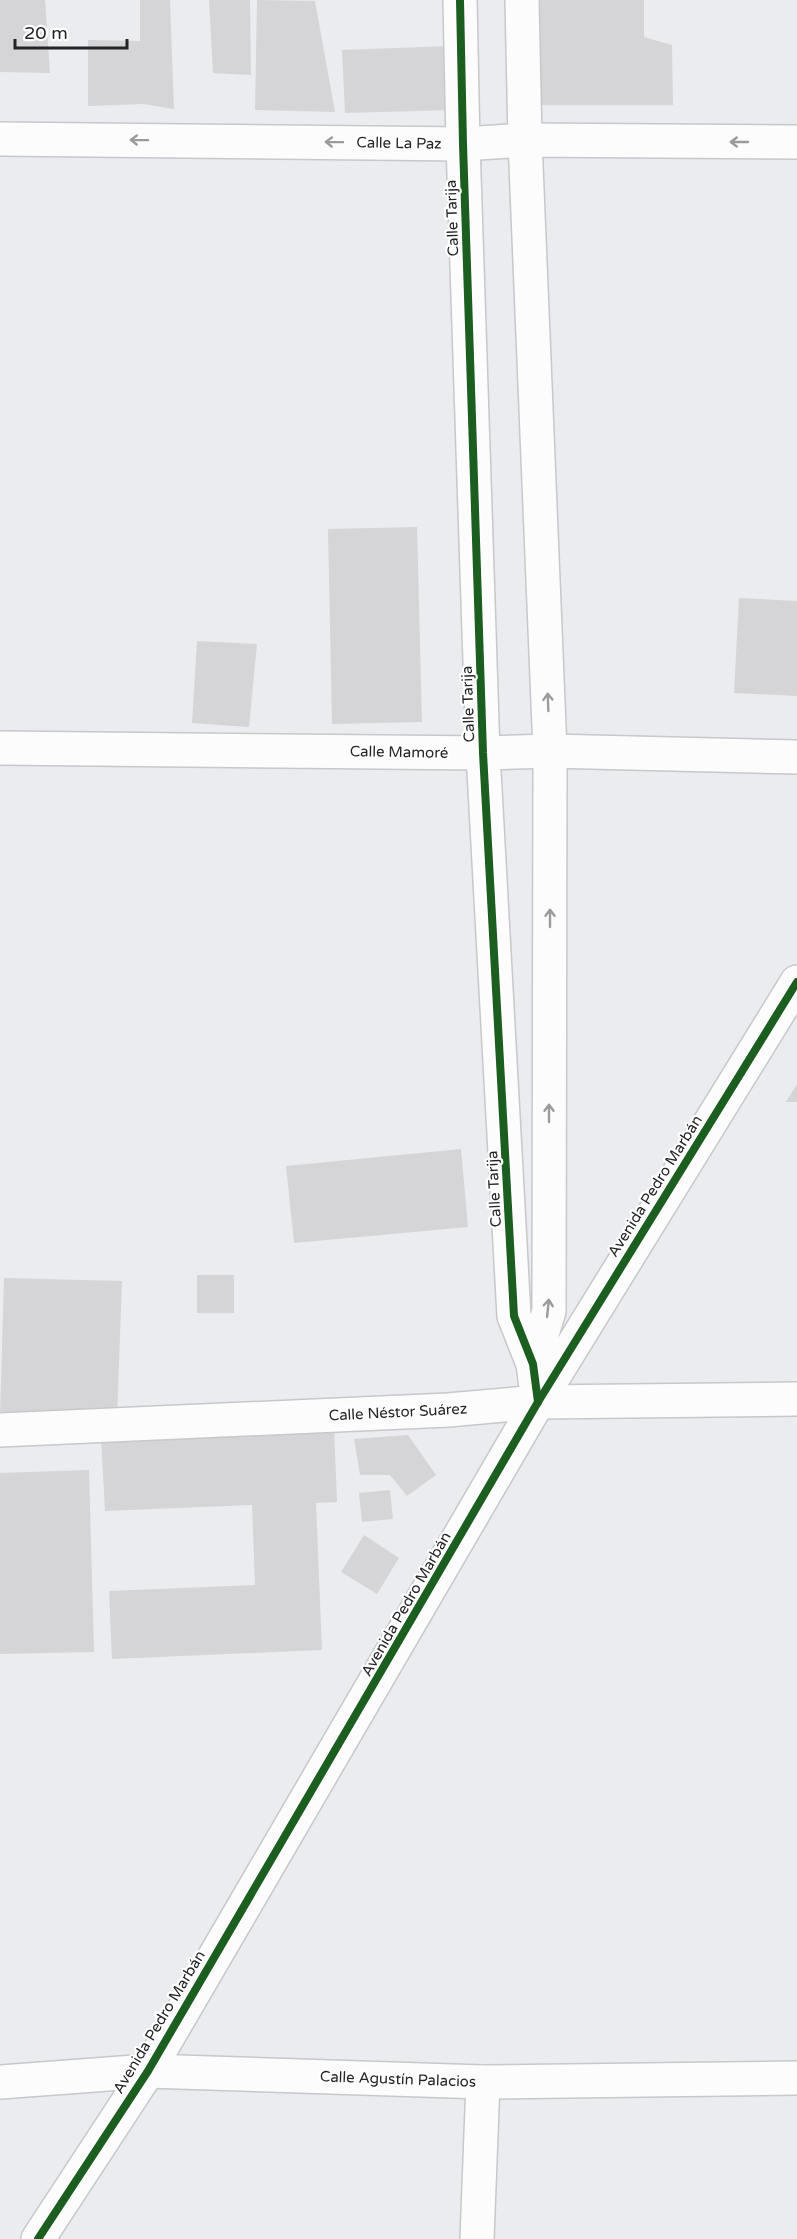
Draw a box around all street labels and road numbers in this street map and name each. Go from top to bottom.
street label: Calle La Paz [356,133,442,153]
street label: Calle Tarija [442,179,462,257]
street label: Calle Tarija [458,665,478,743]
street label: Calle Mamoré [350,742,448,762]
street label: Avenida Pedro Marbán [604,1112,706,1260]
street label: Calle Tarija [483,1150,505,1228]
street label: Calle Néstor Suárez [328,1399,468,1425]
street label: Avenida Pedro Marbán [357,1529,455,1679]
street label: Avenida Pedro Marbán [109,1947,209,2097]
street label: Calle Agustín Palacios [320,2067,476,2091]

